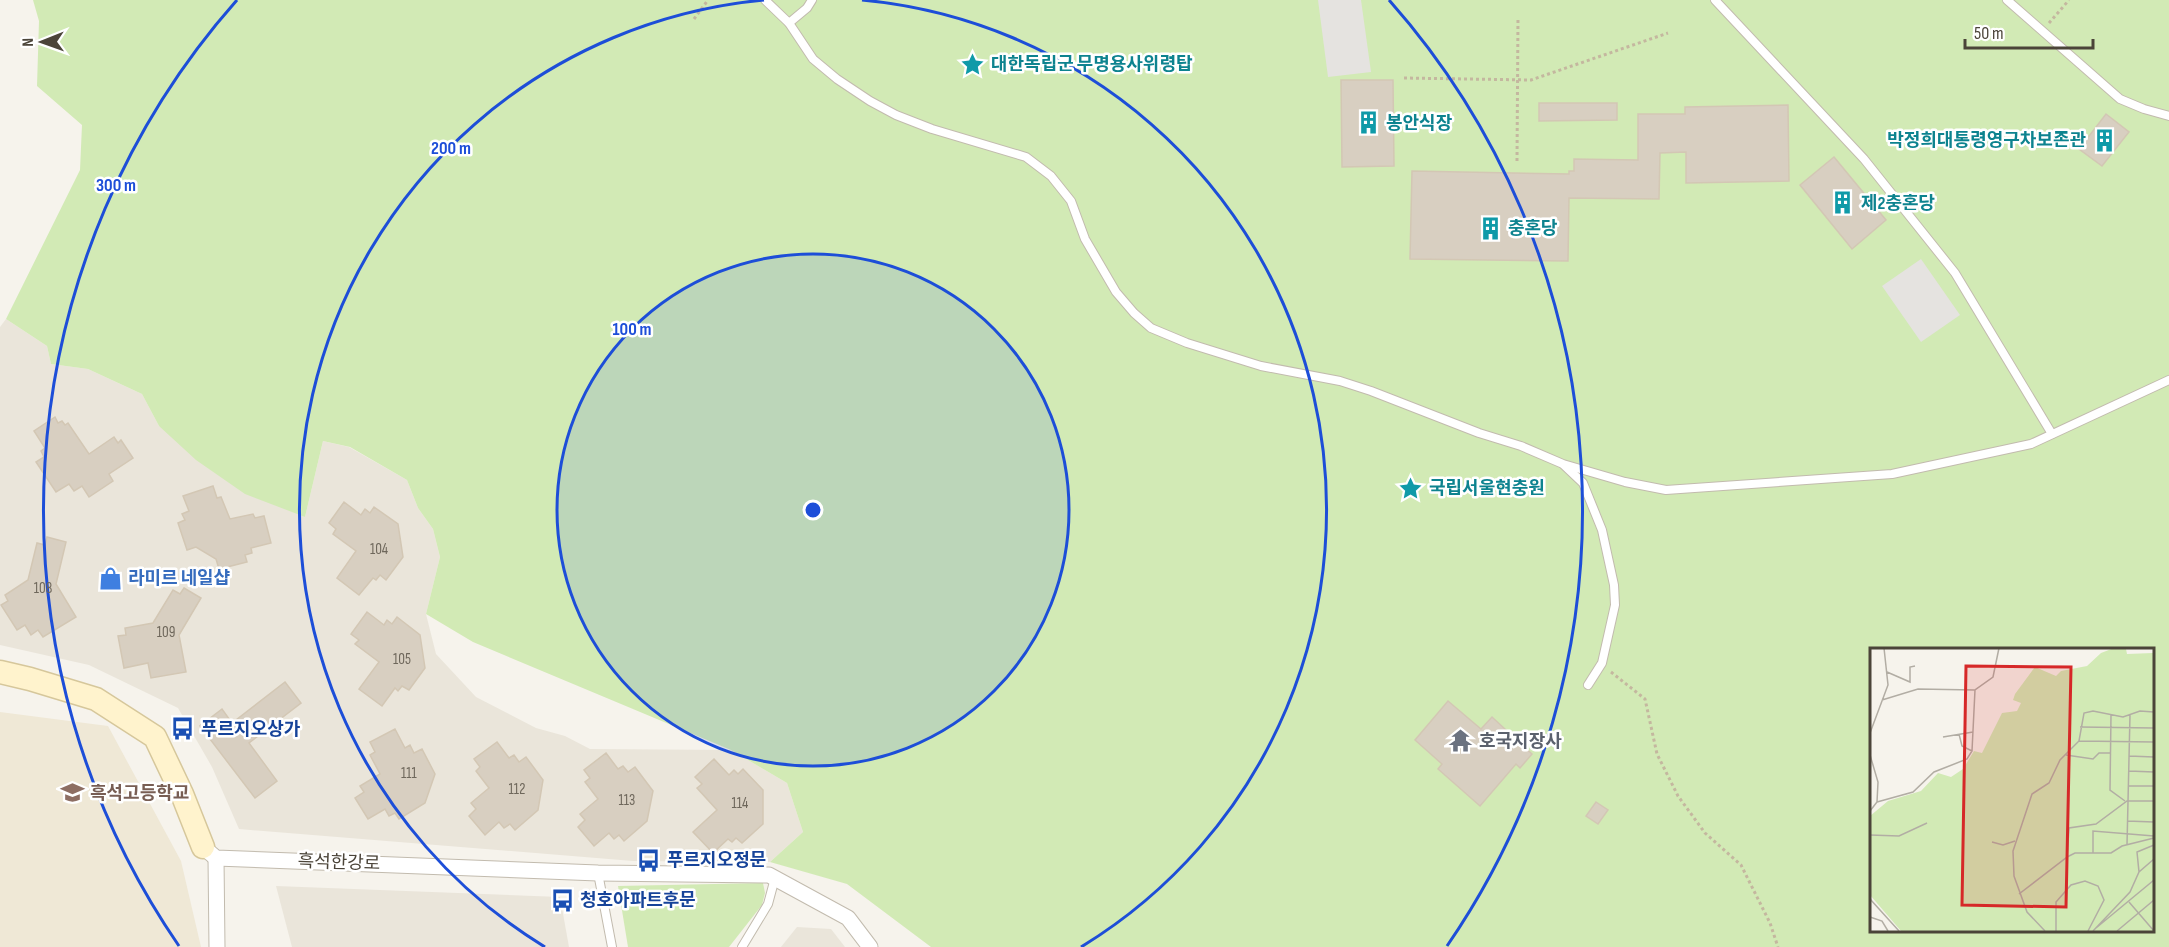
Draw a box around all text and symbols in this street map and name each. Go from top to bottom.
north arrow [12,12,72,72]
scale bar [1965,12,2092,50]
text: 50 m [1974,23,2004,44]
text: N [19,38,38,47]
place icon: 대한독립군 무명용사위령탑 [960,51,986,77]
place label: 대한독립군 무명용사위령탑 [991,54,1193,75]
building icon: 봉안식장 [1355,110,1381,136]
place label: 봉안식장 [1386,113,1453,134]
building icon: 박정희대통령영구차보존관 [2091,127,2117,153]
place label: 박정희대통령영구차보존관 [1887,130,2086,151]
text: 200 m [431,138,471,159]
text: 300 m [96,175,136,196]
building icon: 제2충혼당 [1830,190,1856,216]
place label: 제2충혼당 [1861,193,1935,214]
building icon: 충혼당 [1477,215,1503,241]
place label: 충혼당 [1508,218,1558,239]
text: 100 m [613,319,652,340]
place icon: 국립서울현충원 [1398,475,1424,501]
place label: 국립서울현충원 [1429,478,1545,499]
centre of rings [803,500,823,520]
house number: 104 [370,540,388,559]
shop icon: 라미르 네일샵 [97,565,123,591]
place label: 라미르 네일샵 [128,568,231,589]
house number: 108 [34,579,52,598]
house number: 109 [157,623,175,642]
inset map [1870,648,2154,932]
house number: 105 [393,650,411,669]
bus stop icon: 푸르지오상가 [170,716,196,742]
place label: 푸르지오상가 [201,719,301,740]
temple icon: 호국지장사 [1448,728,1474,754]
place label: 호국지장사 [1479,731,1562,752]
house number: 111 [401,764,418,783]
school or university icon: 흑석고등학교 [59,780,85,806]
house number: 112 [509,780,525,799]
place label: 흑석고등학교 [90,783,189,804]
house number: 113 [619,791,635,810]
house number: 114 [732,794,748,813]
bus stop icon: 푸르지오정문 [636,847,662,873]
place label: 푸르지오정문 [667,850,766,871]
street label: 흑석한강로 [297,851,381,874]
bus stop icon: 청호아파트후문 [549,887,575,913]
place label: 청호아파트후문 [580,890,696,911]

